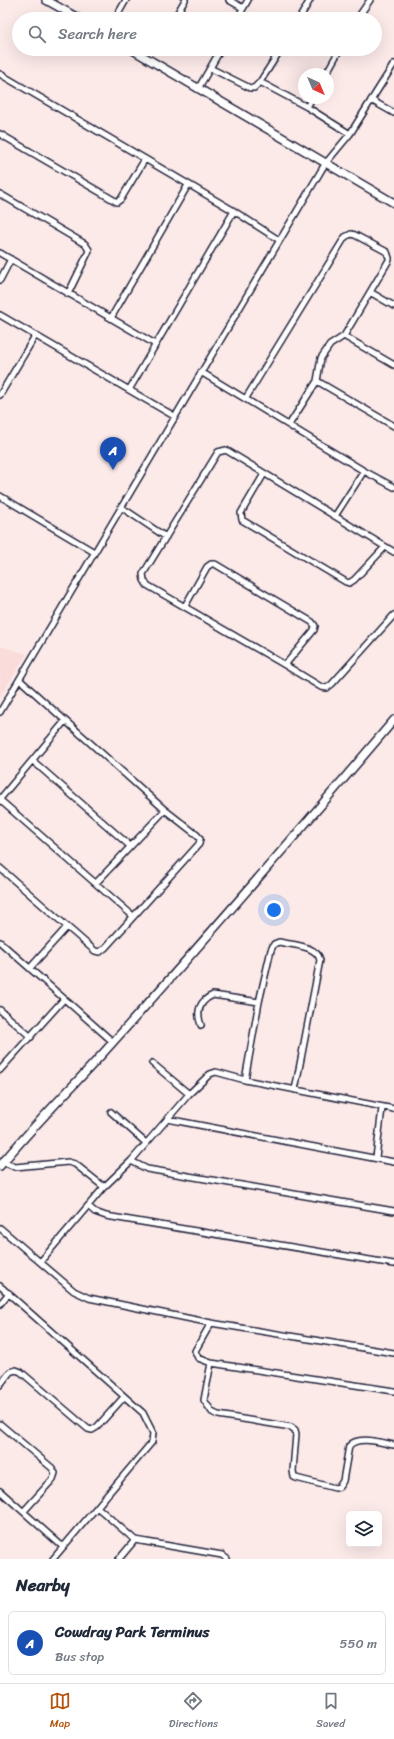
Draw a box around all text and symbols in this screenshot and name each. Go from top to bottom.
search box [12,12,382,56]
text: Search here [58,21,137,47]
icon: search [26,23,48,45]
north arrow [298,68,334,104]
pin: A [100,437,126,470]
your location [264,900,284,920]
map controls [346,1511,382,1547]
button: layers [346,1511,382,1547]
text: Nearby [16,1570,70,1600]
text: Cowdray Park Terminus [55,1619,210,1645]
text: A [26,1632,34,1655]
text: 550 m [340,1632,377,1655]
text: Bus stop [55,1645,104,1668]
tab: Map [49,1690,71,1733]
tab: Directions [169,1690,218,1733]
tab: Saved [316,1690,345,1733]

